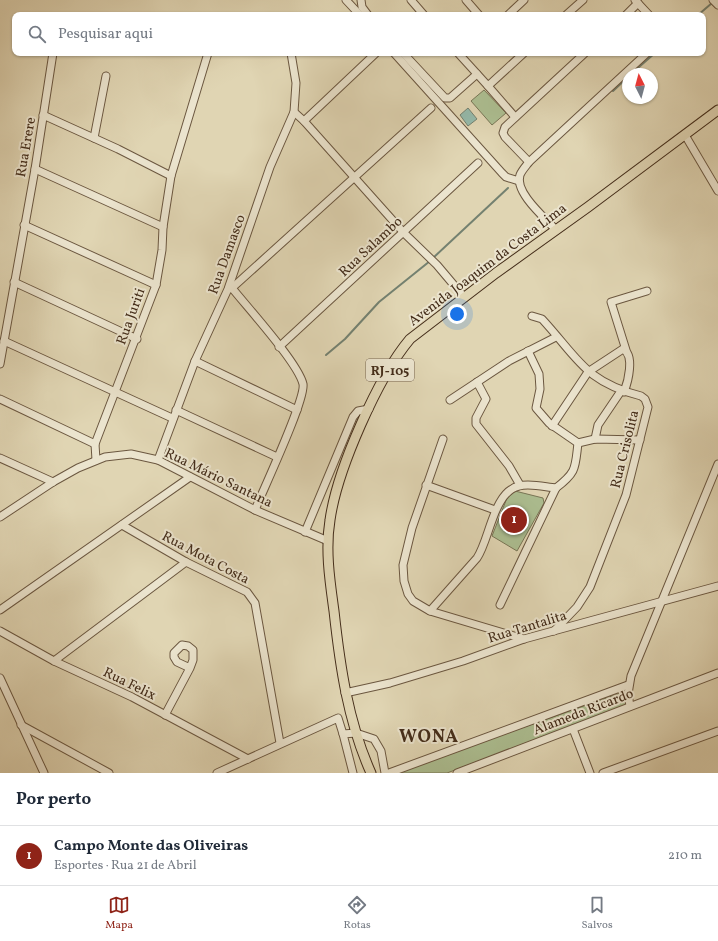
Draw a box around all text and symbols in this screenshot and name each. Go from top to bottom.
search box [12,12,706,56]
icon: search [26,23,48,45]
text: Pesquisar aqui [58,24,153,45]
north arrow [622,68,658,104]
street label: Rua Erere [12,115,41,179]
street label: Avenida Joaquim da Costa Lima [405,199,571,331]
street label: Rua Damasco [204,212,251,297]
street label: Rua Salambo [335,213,407,282]
street label: Rua Juriti [112,286,150,347]
your location [447,304,467,324]
road number: RJ-105 [366,359,414,381]
street label: Rua Crisolita [607,408,644,491]
street label: Rua Mário Santana [161,444,275,513]
pin: 1 [501,505,527,535]
street label: Rua Mota Costa [158,527,252,589]
street label: Rua Tantalita [486,606,569,648]
street label: Rua Felix [100,663,159,705]
street label: Alameda Ricardo [531,685,636,740]
district label: WONA [399,725,459,750]
text: Por perto [16,788,91,811]
text: Campo Monte das Oliveiras [54,836,248,857]
text: 1 [26,847,32,865]
text: 210 m [668,847,702,865]
text: Esportes · Rua 21 de Abril [54,857,197,875]
tab: Mapa [105,894,133,933]
tab: Rotas [344,894,371,933]
tab: Salvos [582,894,613,933]

